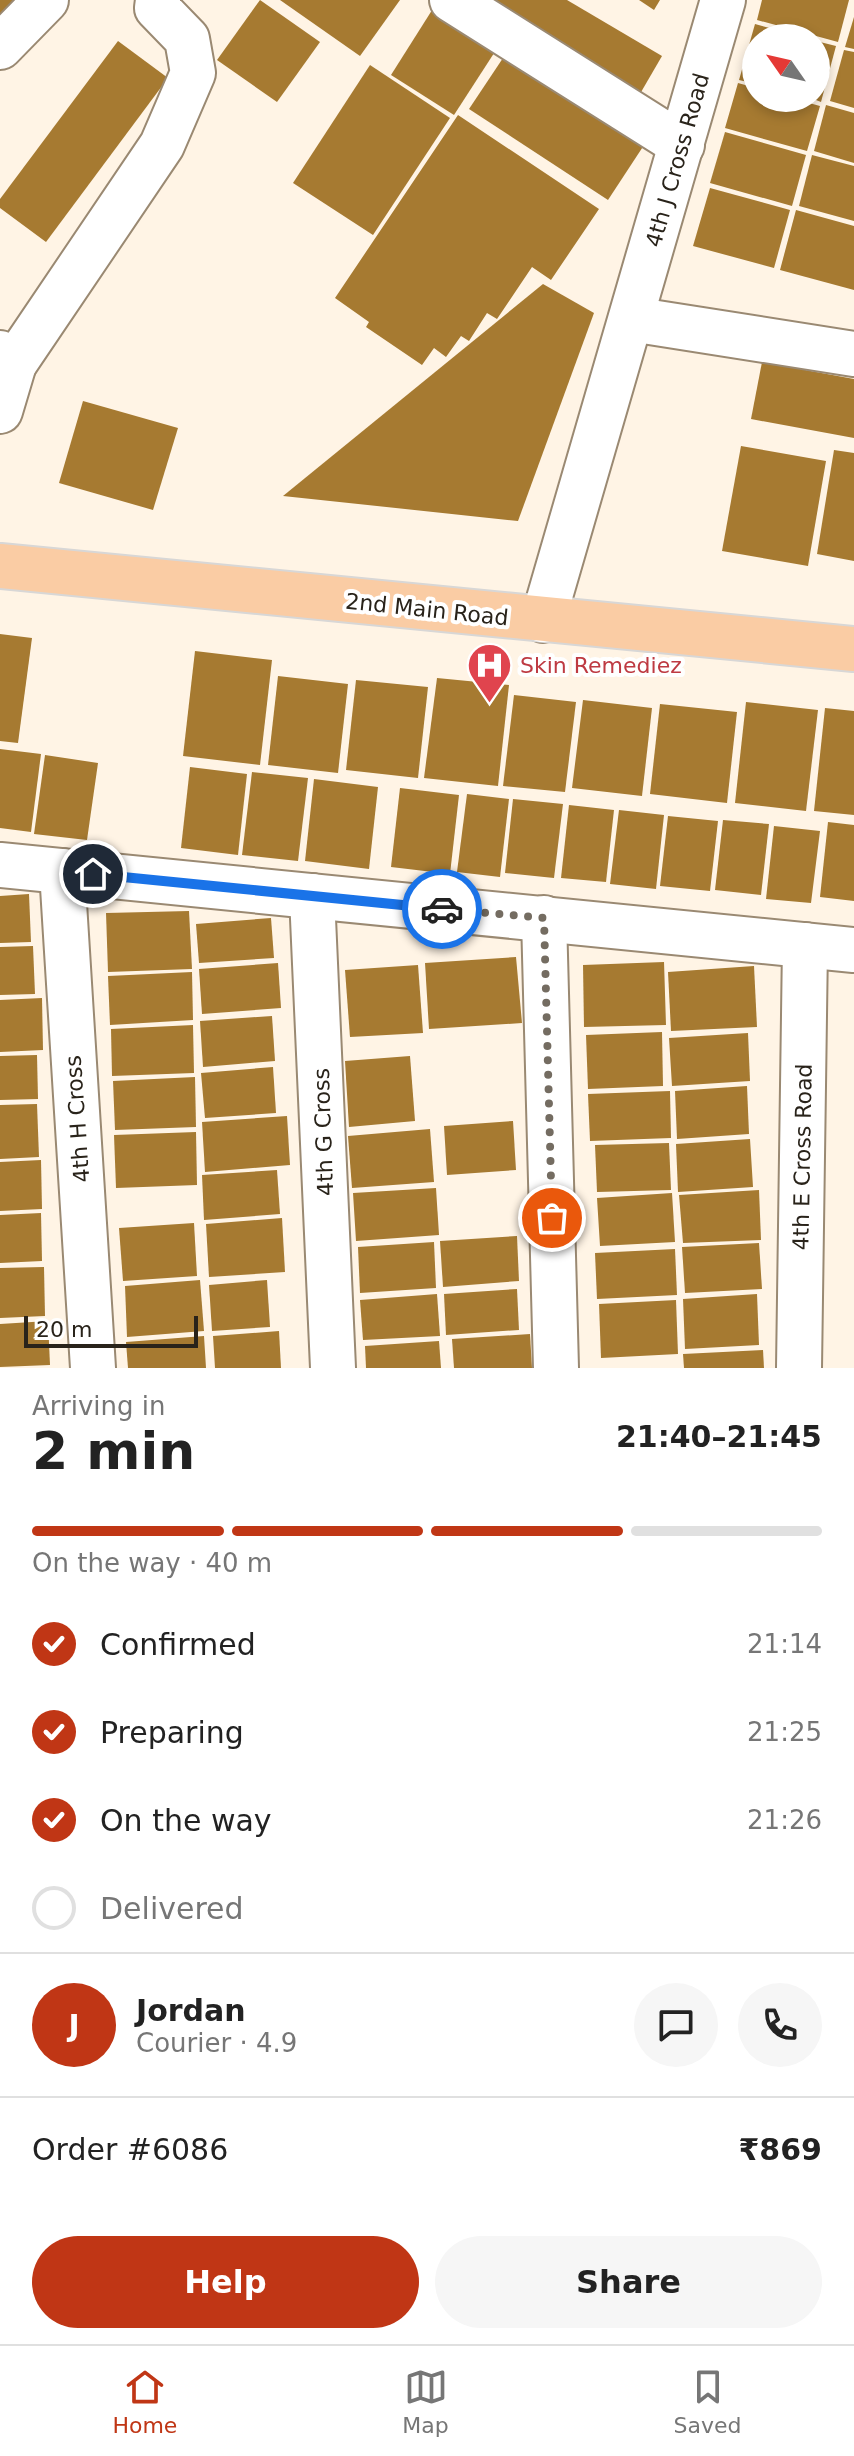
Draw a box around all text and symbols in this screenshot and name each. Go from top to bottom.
north arrow [742,24,830,112]
map controls [742,24,830,112]
street label: 4th J Cross Road [641,70,714,250]
street label: 2nd Main Road [344,589,510,630]
hospital icon: Skin Remediez [465,641,513,704]
place label: Skin Remediez [520,653,682,678]
pin [59,840,127,908]
icon: home [71,852,115,896]
courier [402,869,482,949]
icon: car [420,887,464,931]
street label: 4th H Cross [61,1055,94,1183]
street label: 4th E Cross Road [788,1063,817,1251]
street label: 4th G Cross [309,1068,338,1196]
pin [518,1184,586,1252]
icon: bag [530,1196,574,1240]
scale bar [24,1312,198,1348]
text: 20 m [36,1317,92,1342]
text: Arriving in [32,1391,166,1421]
text: 21:40–21:45 [616,1419,822,1454]
text: 2 min [32,1421,195,1481]
text: On the way · 40 m [32,1548,272,1578]
icon: check [32,1622,76,1666]
text: Confirmed [100,1627,256,1662]
text: 21:14 [747,1629,822,1659]
icon: check [32,1710,76,1754]
text: Preparing [100,1715,244,1750]
text: 21:25 [747,1717,822,1747]
icon: check [32,1798,76,1842]
text: On the way [100,1803,272,1838]
text: 21:26 [747,1805,822,1835]
text: Delivered [100,1891,244,1926]
button: chat [634,1983,718,2067]
button: phone [738,1983,822,2067]
text: Jordan [136,1993,246,2028]
text: J [68,2008,80,2043]
text: Courier · 4.9 [136,2028,297,2058]
text: Order #6086 [32,2132,228,2167]
text: ₹869 [739,2132,822,2167]
button: Help [32,2236,419,2328]
button: Share [435,2236,822,2328]
tab: Home [112,2365,177,2438]
tab: Map [402,2365,449,2438]
tab: Saved [674,2365,742,2438]

